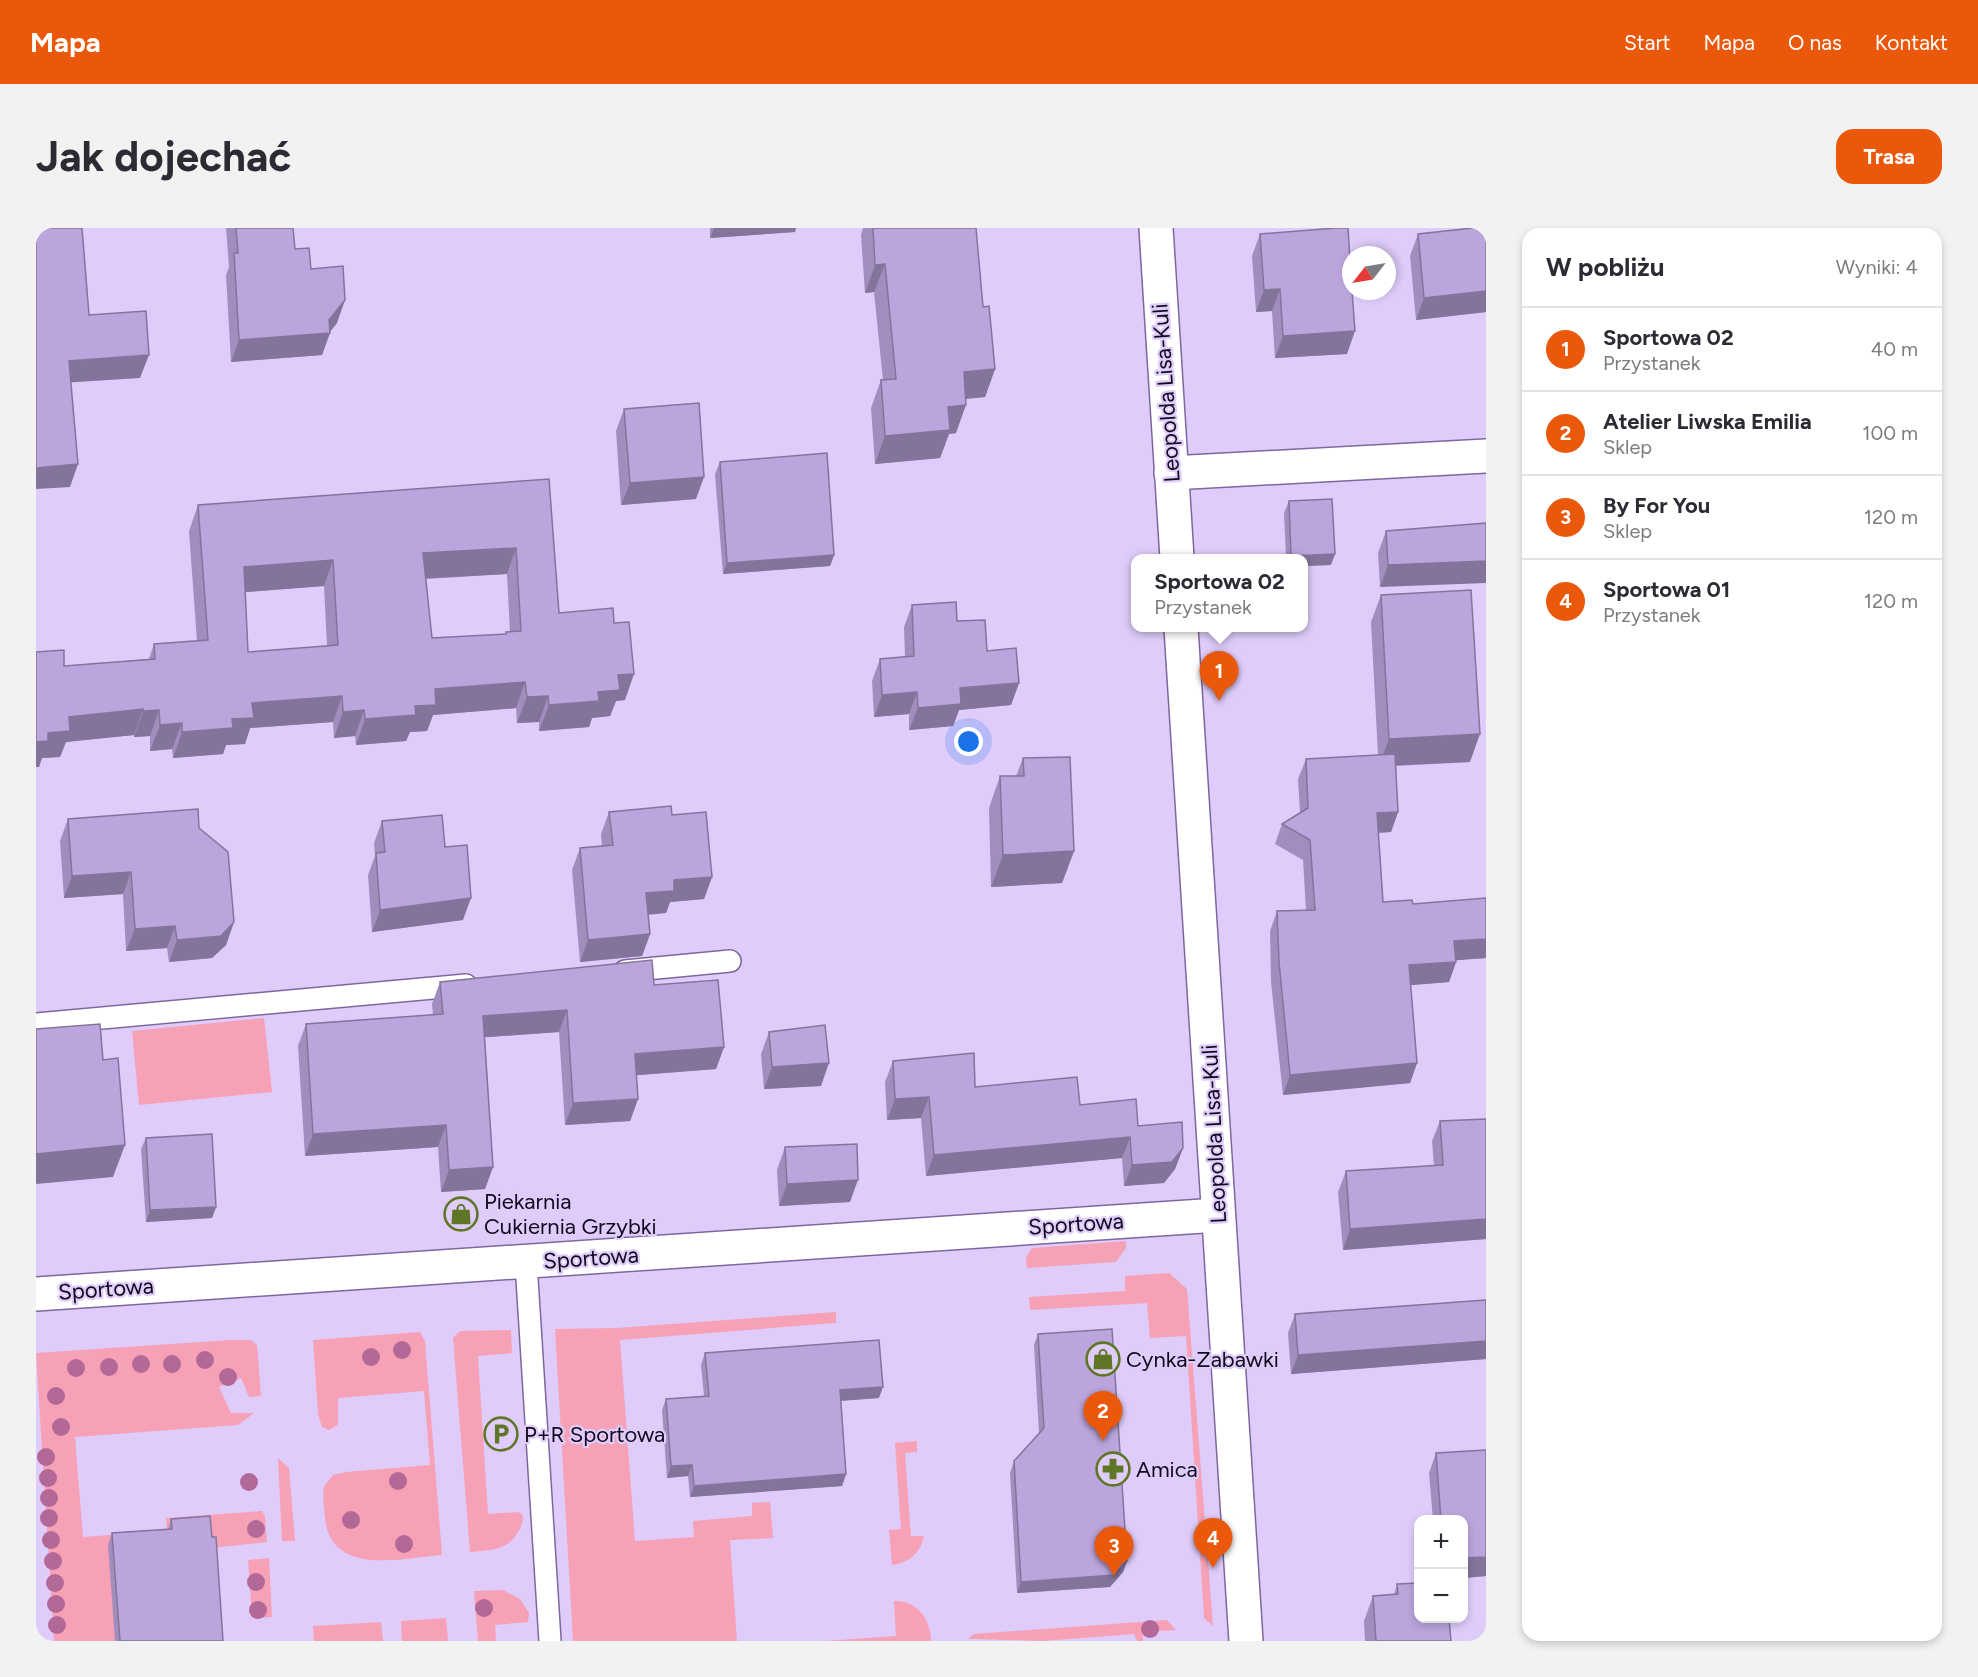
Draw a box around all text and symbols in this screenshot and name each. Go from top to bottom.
text: Mapa [30,25,101,59]
text: Start [1624,30,1670,55]
text: Mapa [1703,30,1755,55]
text: O nas [1788,30,1842,55]
text: Kontakt [1875,30,1948,55]
button: Trasa [1836,129,1942,184]
text: Jak dojechać [36,131,291,182]
north arrow [1342,246,1396,300]
text: W pobliżu [1546,251,1664,283]
text: Wyniki: 4 [1836,255,1918,279]
street label: Leopolda Lisa-Kuli [1146,303,1186,483]
text: Sportowa 02 [1603,324,1734,351]
text: 1 [1561,337,1570,361]
text: 40 m [1871,337,1918,361]
text: Przystanek [1603,351,1700,375]
text: Atelier Liwska Emilia [1603,408,1812,435]
text: 2 [1560,421,1571,445]
text: 100 m [1862,421,1918,445]
text: Sklep [1603,435,1652,459]
text: By For You [1603,492,1710,519]
text: 3 [1560,505,1571,529]
text: 120 m [1864,505,1918,529]
text: Sklep [1603,519,1652,543]
popup [1131,554,1308,632]
text: Sportowa 02 [1154,568,1285,595]
text: Sportowa 01 [1603,576,1730,603]
text: 4 [1559,589,1572,613]
text: 120 m [1864,589,1918,613]
text: Przystanek [1154,595,1252,619]
text: Przystanek [1603,603,1700,627]
pin: 1 [1200,652,1238,701]
your location [954,727,983,756]
street label: Leopolda Lisa-Kuli [1196,1044,1232,1224]
place label: Piekarnia Cukiernia Grzybki [484,1188,657,1240]
shop icon: Piekarnia Cukiernia Grzybki [443,1196,479,1232]
street label: Sportowa [1027,1207,1125,1241]
street label: Sportowa [542,1241,640,1275]
street label: Sportowa [57,1272,155,1306]
shop icon: Cynka-Zabawki [1085,1341,1121,1377]
place label: Cynka-Zabawki [1126,1346,1279,1373]
pin: 2 [1084,1392,1122,1441]
parking icon: P+R Sportowa [483,1416,519,1452]
place label: P+R Sportowa [524,1421,665,1448]
pharmacy icon: Amica [1095,1451,1131,1487]
place label: Amica [1136,1456,1198,1483]
map controls [1414,1515,1468,1623]
button: + [1414,1515,1468,1569]
pin: 4 [1194,1518,1232,1568]
pin: 3 [1094,1526,1134,1576]
button: − [1414,1569,1468,1623]

